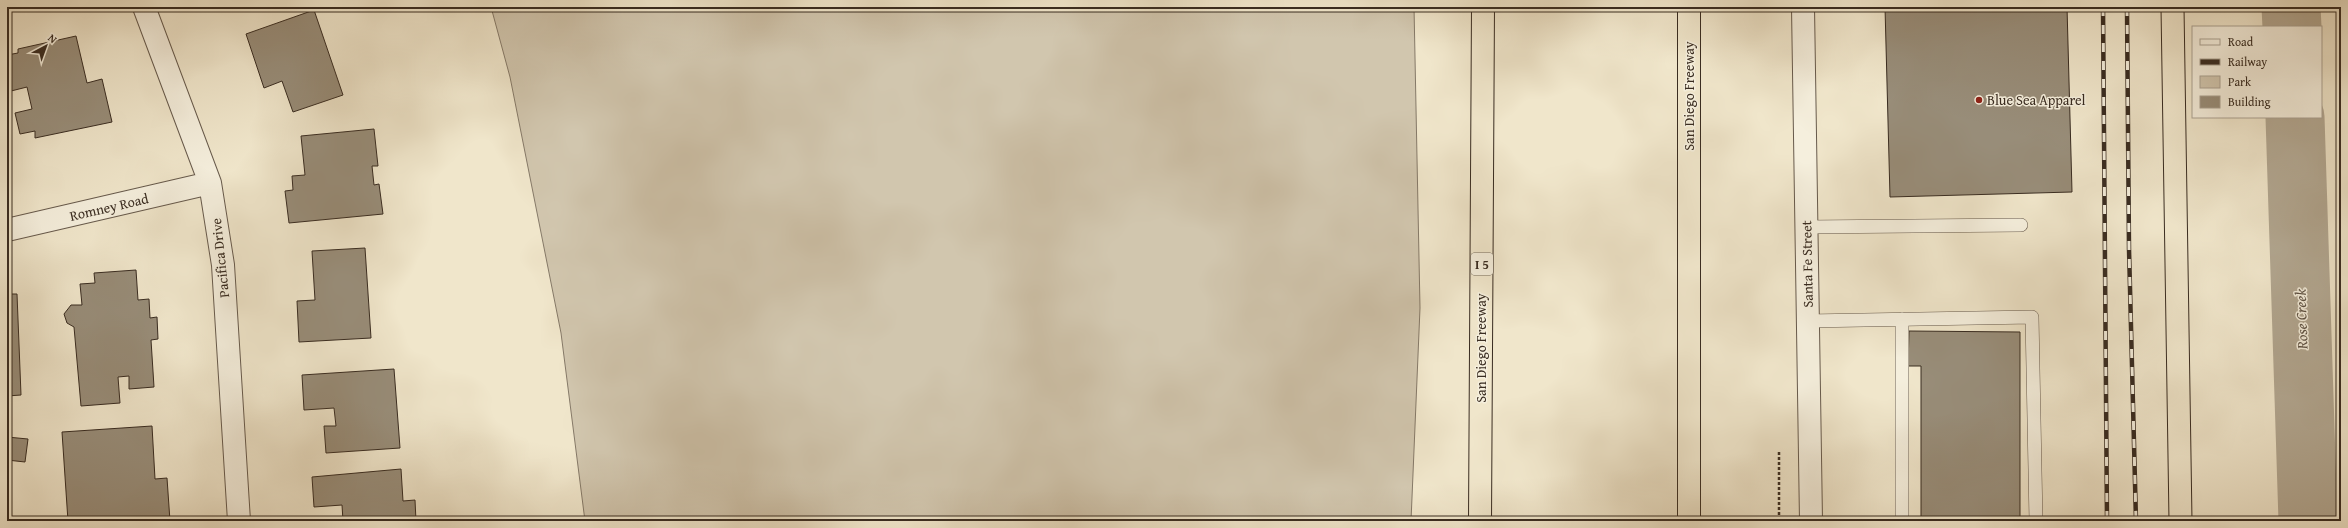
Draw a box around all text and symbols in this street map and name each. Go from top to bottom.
north arrow [26,26,66,66]
legend [2192,26,2322,118]
text: N [45,30,61,47]
text: Road [2228,33,2254,50]
street label: San Diego Freeway [1679,41,1699,151]
text: Railway [2228,53,2267,70]
text: Park [2228,73,2252,90]
place label: Blue Sea Apparel [1987,90,2086,110]
text: Building [2228,93,2271,110]
marker: Blue Sea Apparel [1974,95,1984,105]
street label: Romney Road [68,188,151,226]
street label: Pacifica Drive [206,217,234,299]
street label: Santa Fe Street [1796,220,1818,308]
road number: I 5 [1471,253,1493,275]
water label: Rose Creek [2289,288,2313,351]
street label: San Diego Freeway [1471,293,1491,403]

